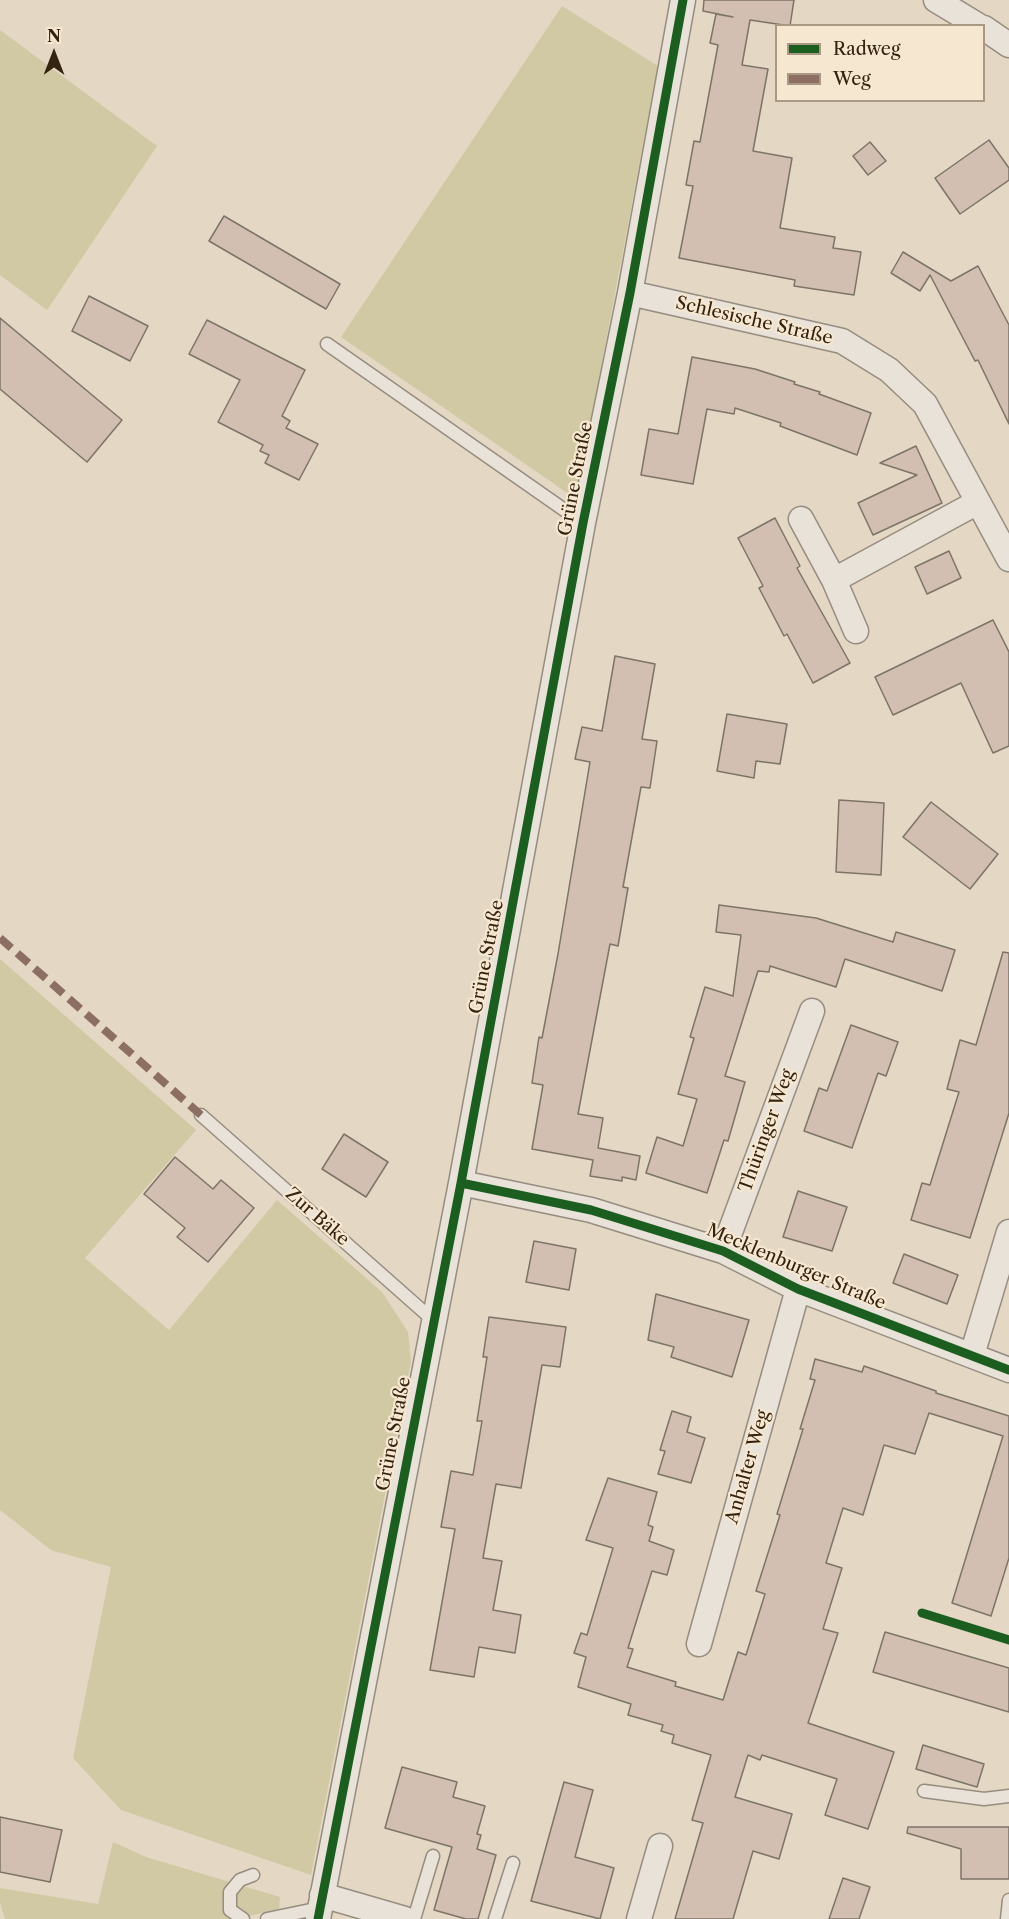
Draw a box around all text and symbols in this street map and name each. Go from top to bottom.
north arrow [24,24,84,84]
legend [775,24,985,102]
text: N [47,26,61,46]
text: Radweg [833,38,900,60]
text: Weg [833,68,871,90]
street label: Schlesische Straße [673,292,835,350]
street label: Grüne Straße [554,420,598,538]
street label: Grüne Straße [465,898,509,1016]
street label: Thüringer Weg [735,1066,799,1196]
street label: Zur Bäke [281,1183,353,1251]
street label: Mecklenburger Straße [703,1219,889,1315]
street label: Grüne Straße [372,1375,416,1493]
street label: Anhalter Weg [721,1408,775,1526]

